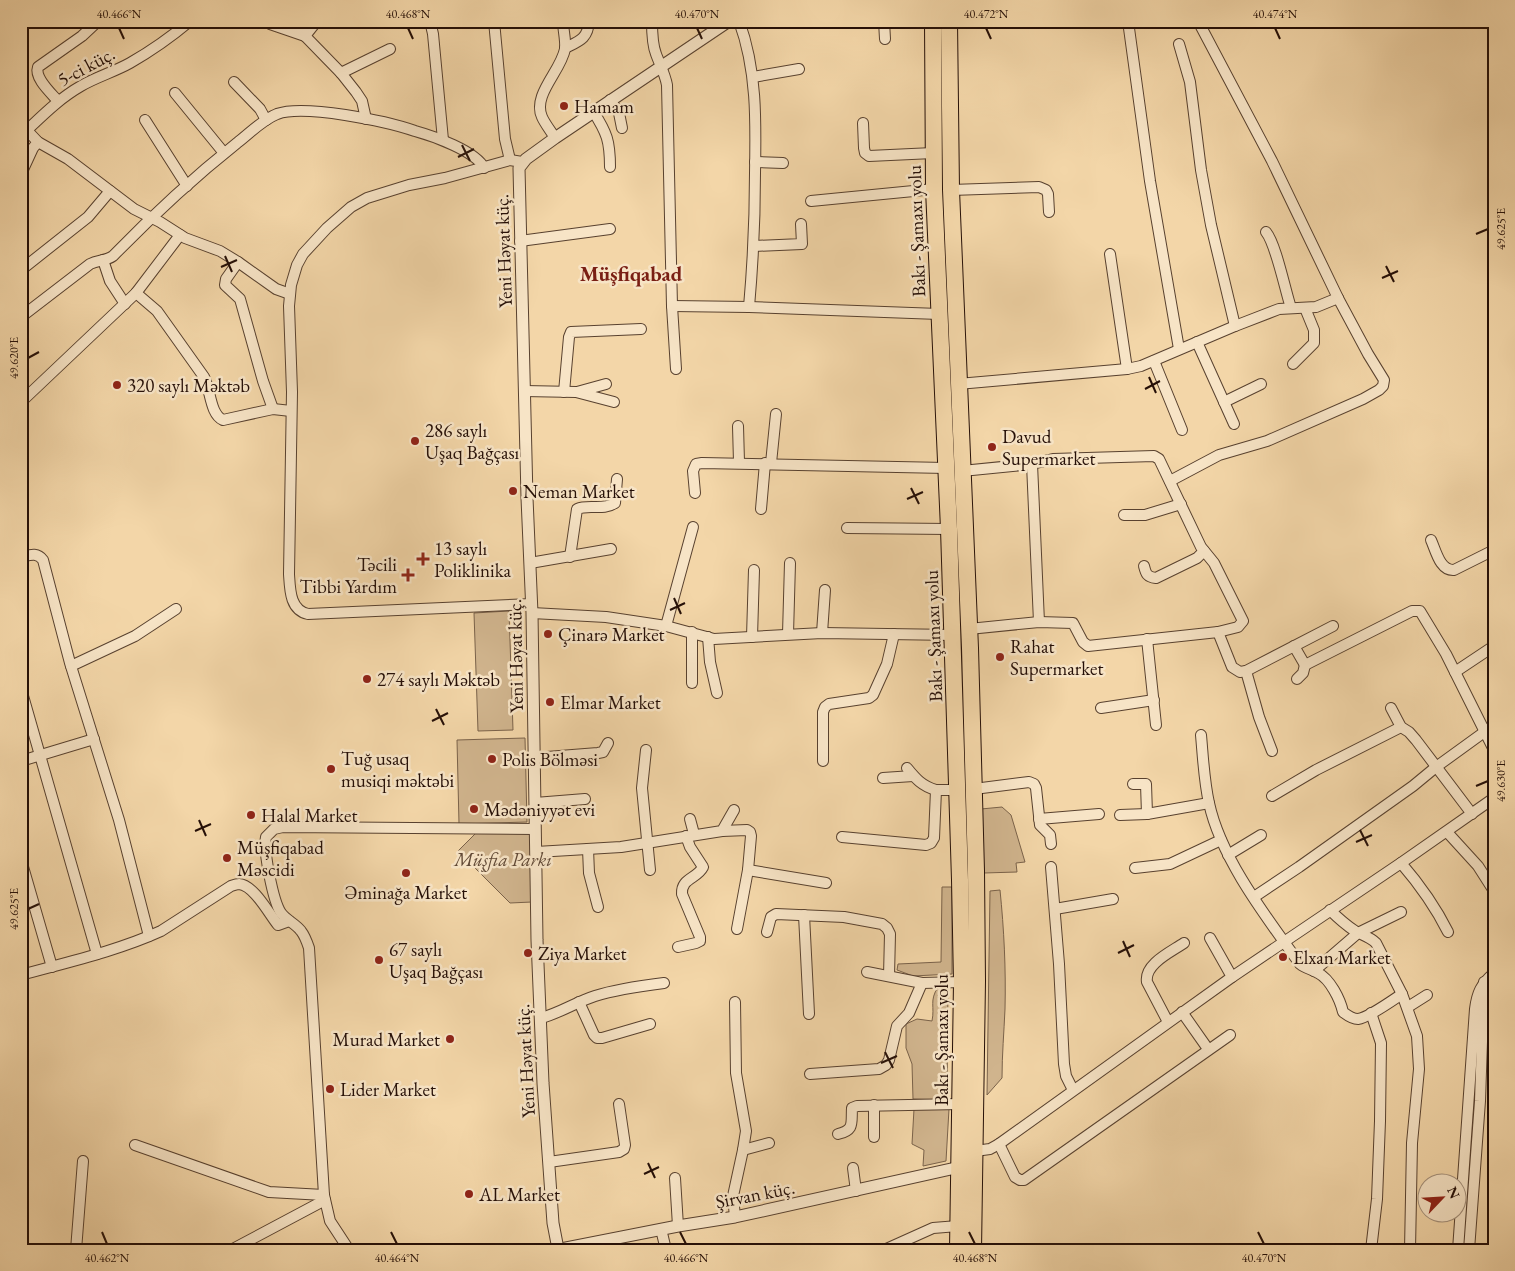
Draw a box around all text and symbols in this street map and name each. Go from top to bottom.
text: 40.466°N [97,6,142,22]
text: 40.468°N [386,6,431,22]
text: 40.470°N [675,6,720,22]
text: 40.472°N [964,6,1009,22]
text: 40.474°N [1253,6,1298,22]
street label: 5-ci küç. [53,41,119,92]
place label: Hamam [574,94,634,119]
marker: Hamam [558,100,570,112]
street label: Bakı - Şamaxı yolu [902,165,931,297]
street label: Yeni Həyat küç. [489,194,518,308]
text: 49.625°E [1493,208,1509,250]
district label: Müşfiqabad [580,260,683,287]
text: 49.620°E [6,337,22,379]
place label: 320 saylı Məktəb [127,373,250,398]
marker: 320 saylı Məktəb [111,379,123,391]
place label: 286 saylı Uşaq Bağçası [425,418,520,465]
place label: Davud Supermarket [1002,424,1095,471]
marker: 286 saylı Uşaq Bağçası [409,435,421,447]
marker: Davud Supermarket [986,441,998,453]
place label: Neman Market [523,479,635,504]
marker: Neman Market [507,485,519,497]
place label: 13 saylı Poliklinika [434,536,512,583]
place label: Təcili Tibbi Yardım [300,552,397,599]
marker: 13 saylı Poliklinika [416,552,430,566]
marker: Təcili Tibbi Yardım [401,568,415,582]
street label: Bakı - Şamaxı yolu [919,570,948,702]
street label: Yeni Həyat küç. [502,599,529,713]
place label: Çinarə Market [558,622,665,647]
marker: Çinarə Market [542,628,554,640]
place label: Rahat Supermarket [1010,634,1103,681]
marker: Rahat Supermarket [994,651,1006,663]
place label: 274 saylı Məktəb [377,667,500,692]
marker: 274 saylı Məktəb [361,673,373,685]
place label: Elmar Market [560,690,661,715]
marker: Elmar Market [544,696,556,708]
place label: Tuğ usaq musiqi məktəbi [341,746,455,793]
place label: Polis Bölməsi [502,747,598,772]
marker: Polis Bölməsi [486,753,498,765]
text: 49.630°E [1493,760,1509,802]
marker: Tuğ usaq musiqi məktəbi [325,763,337,775]
place label: Mədəniyyət evi [484,797,595,822]
place label: Halal Market [261,803,357,828]
marker: Mədəniyyət evi [468,803,480,815]
marker: Halal Market [245,809,257,821]
place label: Müşfiqabad Məscidi [237,835,324,882]
park label: Müşfia Parkı [453,847,552,872]
marker: Müşfiqabad Məscidi [221,852,233,864]
marker: Əminağa Market [400,867,412,879]
place label: Əminağa Market [345,880,467,905]
text: 49.625°E [6,888,22,930]
place label: 67 saylı Uşaq Bağçası [389,937,484,984]
place label: Ziya Market [538,941,627,966]
place label: Elxan Market [1293,945,1391,970]
marker: Ziya Market [522,947,534,959]
marker: Elxan Market [1277,951,1289,963]
marker: 67 saylı Uşaq Bağçası [373,954,385,966]
street label: Bakı - Şamaxı yolu [929,974,954,1106]
street label: Yeni Həyat küç. [510,1003,541,1119]
place label: Murad Market [333,1027,440,1052]
marker: Murad Market [444,1033,456,1045]
place label: Lider Market [340,1077,436,1102]
marker: Lider Market [324,1083,336,1095]
north arrow [1418,1174,1468,1224]
street label: Şirvan küç. [713,1175,797,1214]
place label: AL Market [478,1182,560,1207]
text: N [1443,1184,1465,1202]
marker: AL Market [463,1188,475,1200]
text: 40.462°N [85,1250,130,1266]
text: 40.464°N [375,1250,420,1266]
text: 40.466°N [664,1250,709,1266]
text: 40.468°N [953,1250,998,1266]
text: 40.470°N [1242,1250,1287,1266]

